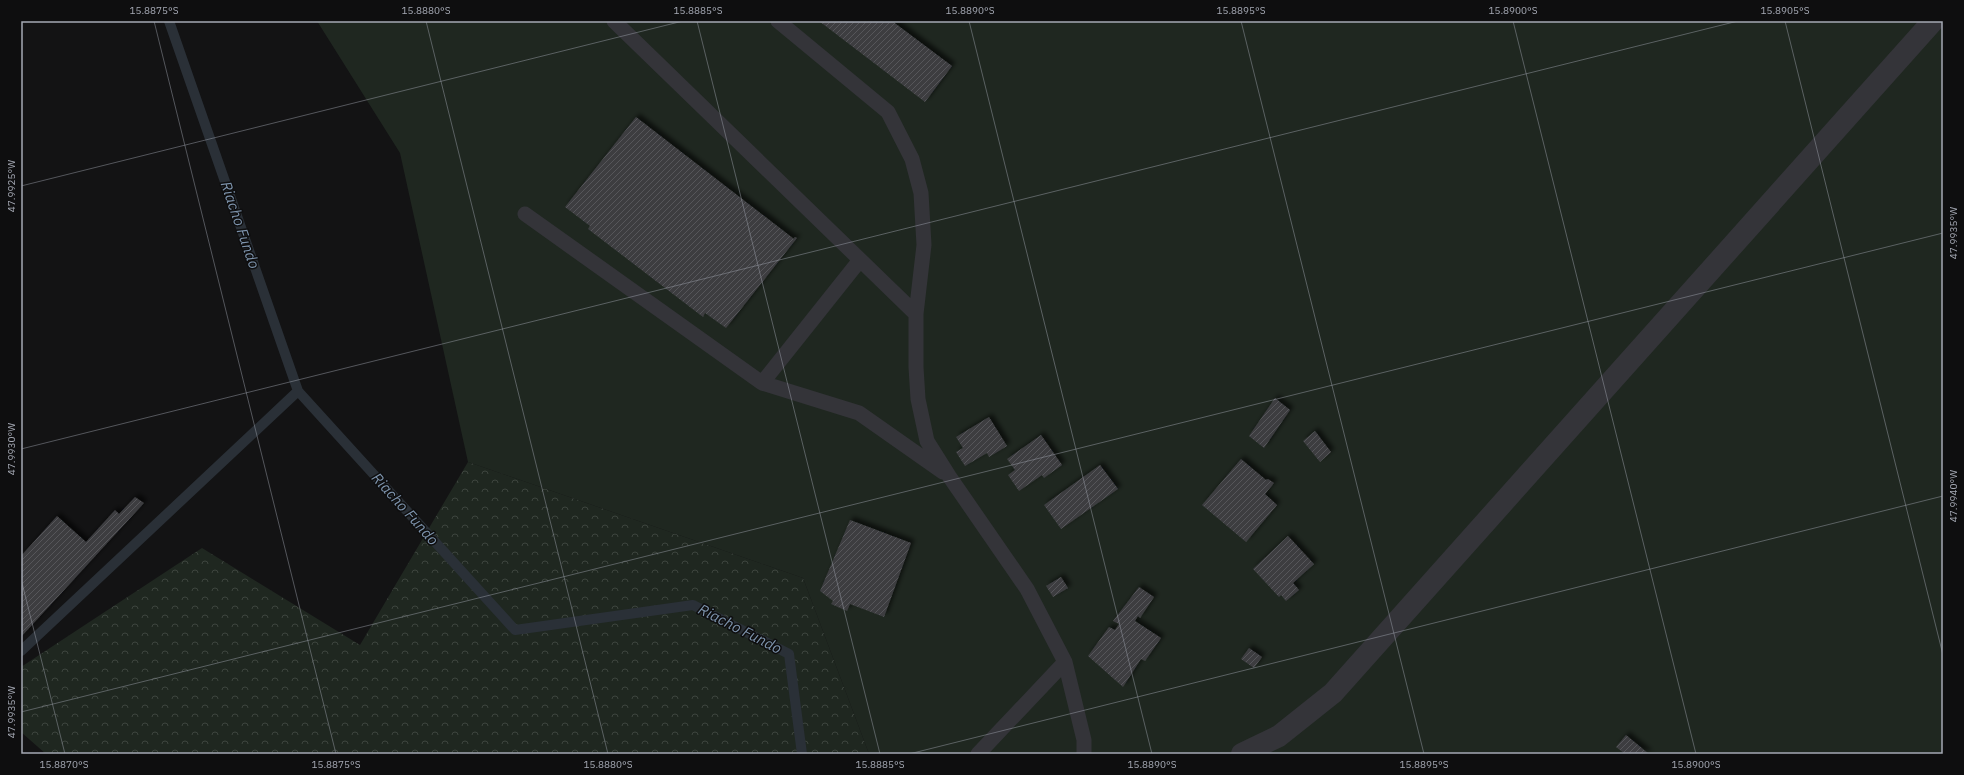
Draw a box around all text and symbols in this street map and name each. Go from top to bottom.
text: 15.8875°S [129,4,179,17]
text: 15.8880°S [401,4,451,17]
text: 15.8885°S [673,4,723,17]
text: 15.8890°S [945,4,995,17]
text: 15.8895°S [1216,4,1266,17]
text: 15.8900°S [1488,4,1538,17]
text: 15.8905°S [1760,4,1810,17]
text: 47.9925°W [5,160,18,212]
water label: Riacho Fundo [217,179,264,271]
text: 47.9935°W [1947,207,1960,259]
text: 47.9930°W [5,423,18,475]
water label: Riacho Fundo [368,468,443,549]
text: 47.9940°W [1947,470,1960,522]
water label: Riacho Fundo [695,599,785,658]
text: 47.9935°W [5,686,18,738]
text: 15.8870°S [39,758,89,771]
text: 15.8875°S [311,758,361,771]
text: 15.8880°S [583,758,633,771]
text: 15.8885°S [855,758,905,771]
text: 15.8890°S [1127,758,1177,771]
text: 15.8895°S [1399,758,1449,771]
text: 15.8900°S [1671,758,1721,771]

